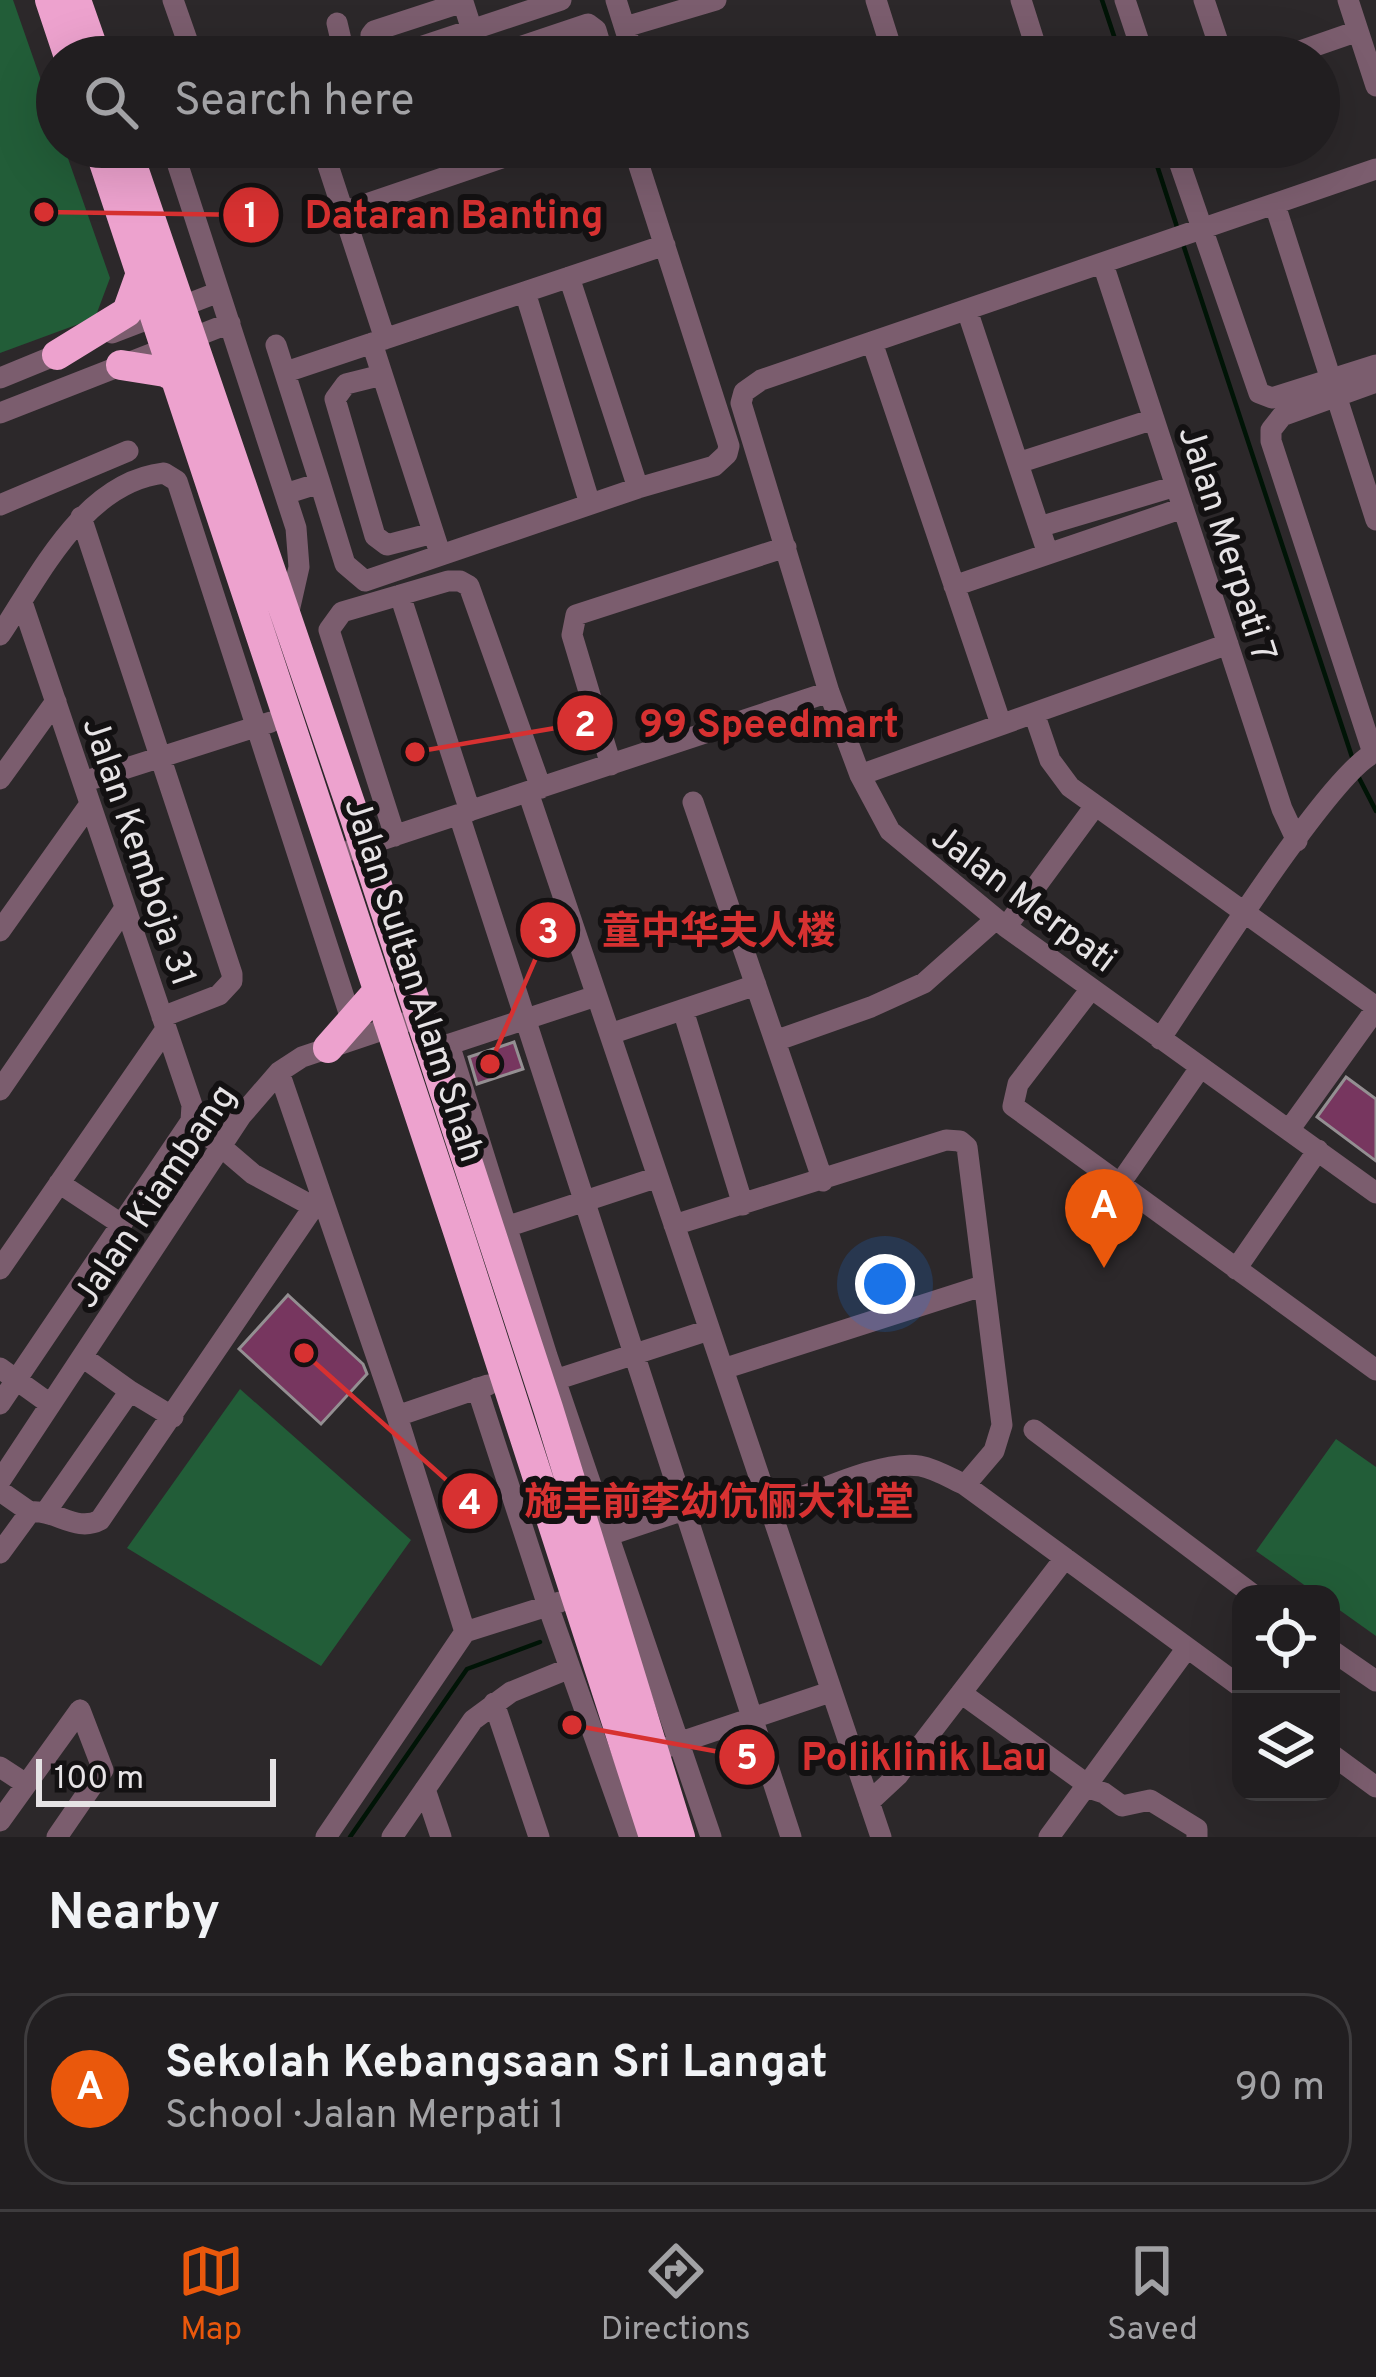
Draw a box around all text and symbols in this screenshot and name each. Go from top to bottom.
search box [36,36,1340,168]
icon: search [78,69,144,135]
text: Search here [174,74,414,131]
callout: Dataran Banting [221,177,628,252]
text: Dataran Banting [305,194,603,243]
text: 1 [244,195,258,241]
street label: Jalan Merpati 7 [1165,420,1285,668]
callout: 99 Speedmart [555,686,923,761]
text: 99 Speedmart [639,703,899,752]
text: 2 [574,704,596,750]
street label: Jalan Kemboja 31 [70,712,205,993]
street label: Jalan Sultan Alam Shah [331,792,493,1168]
street label: Jalan Merpati [921,816,1124,985]
callout: 童中华夫人楼 [518,892,860,967]
text: 童中华夫人楼 [602,910,836,959]
text: 3 [537,911,559,957]
street label: Jalan Kiambang [65,1077,248,1318]
pin: A [1065,1169,1143,1268]
your location [855,1254,915,1314]
callout: 施丰前·李幼伉俪大礼堂 [440,1463,938,1538]
text: 施丰前·李幼伉俪大礼堂 [524,1481,914,1530]
text: 4 [458,1482,482,1528]
map controls [1232,1585,1340,1801]
button: locate [1232,1585,1340,1693]
button: layers [1232,1693,1340,1801]
callout: Poliklinik Lau [717,1719,1071,1794]
text: Poliklinik Lau [801,1736,1047,1785]
text: 5 [736,1737,758,1783]
scale bar [36,1753,276,1806]
text: 100 m [54,1759,144,1801]
text: Nearby [48,1883,220,1948]
text: Sekolah Kebangsaan Sri Langat [165,2036,828,2093]
text: A [76,2065,104,2114]
text: 90 m [1235,2065,1325,2114]
text: School · Jalan Merpati 1 [165,2093,564,2142]
tab: Map [178,2238,244,2352]
tab: Directions [601,2238,751,2352]
tab: Saved [1107,2238,1198,2352]

